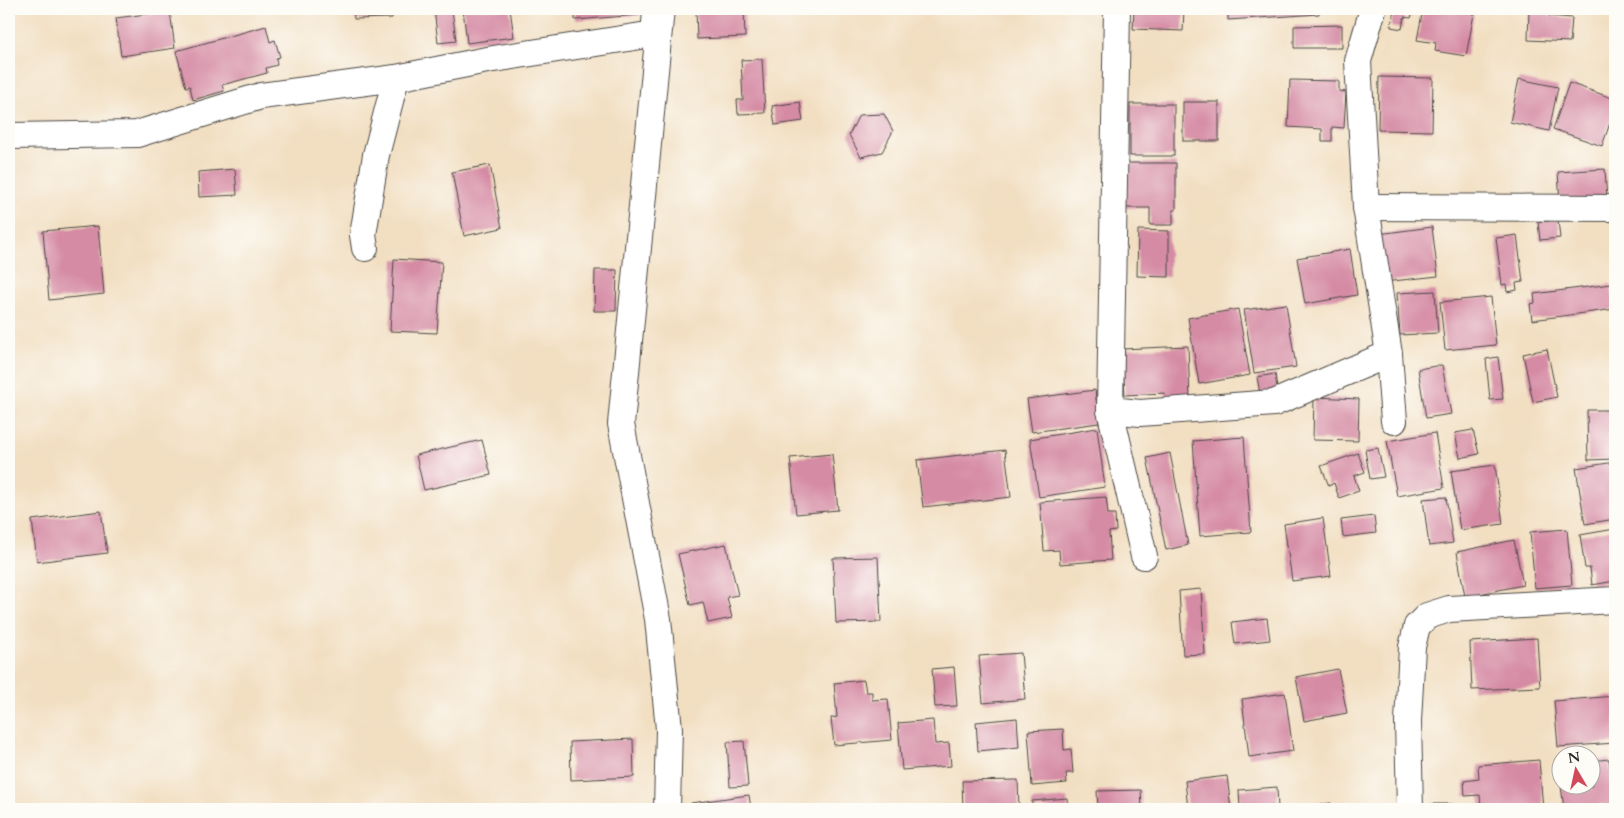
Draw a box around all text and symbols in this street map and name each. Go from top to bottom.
north arrow [1552,746,1602,796]
text: N [1567,747,1582,768]

